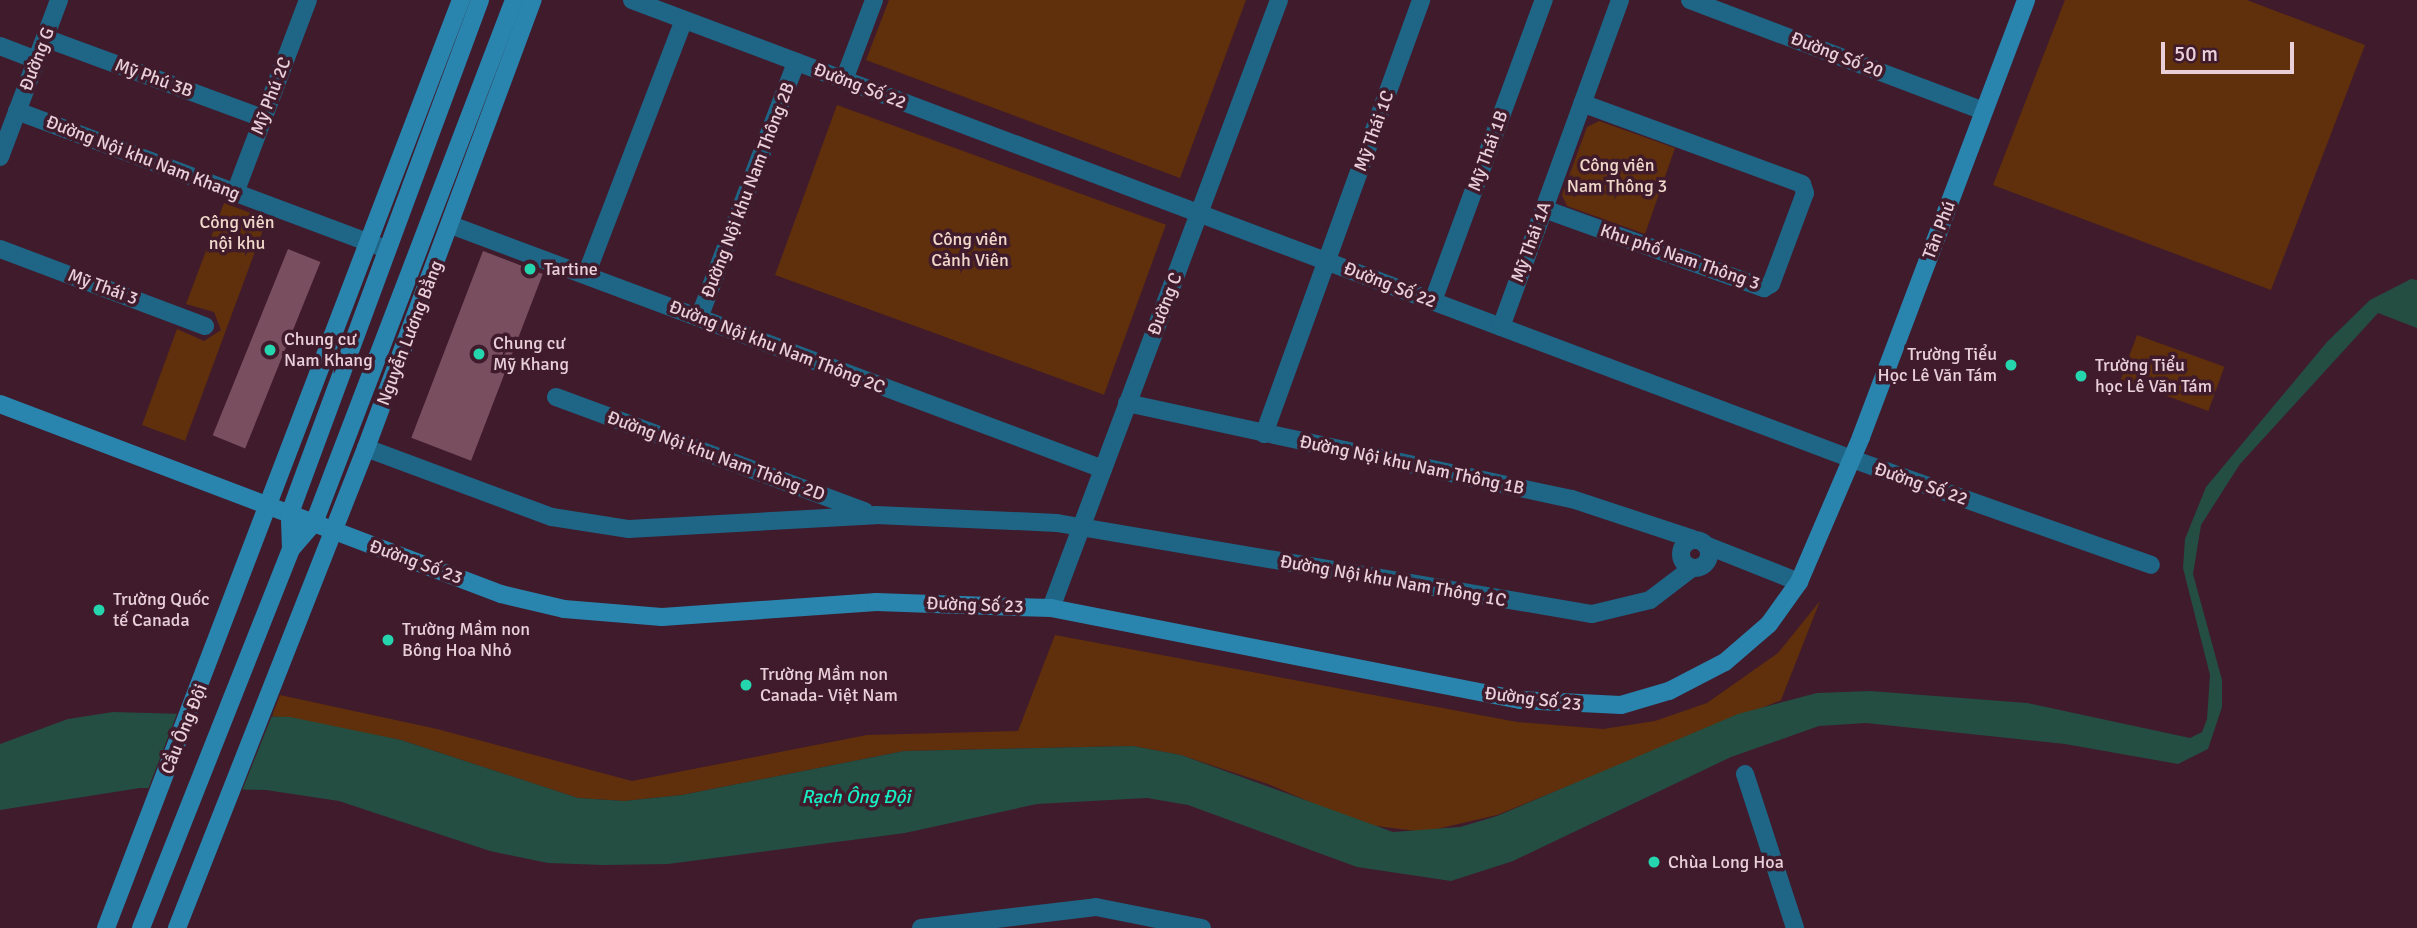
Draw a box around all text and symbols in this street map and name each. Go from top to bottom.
street label: Đường G [15,24,59,94]
street label: Đường Số 20 [1788,27,1886,83]
scale bar [2165,28,2298,72]
text: 50 m [2174,41,2218,67]
street label: Mỹ Phú 3B [112,54,196,102]
street label: Mỹ Phú 2C [246,54,296,138]
street label: Đường Số 22 [811,58,909,114]
street label: Đường Nội khu Nam Thông 2B [697,79,799,301]
street label: Mỹ Thái 1C [1349,88,1399,174]
street label: Mỹ Thái 1B [1463,108,1513,194]
street label: Đường Nội khu Nam Khang [43,111,243,205]
park label: Công viên Nam Thông 3 [1567,155,1667,198]
street label: Tân Phú [1918,198,1960,262]
street label: Mỹ Thái 1A [1506,199,1556,285]
park label: Công viên nội khu [199,212,275,255]
street label: Khu phố Nam Thông 3 [1597,219,1763,295]
park label: Công viên Cảnh Viên [931,229,1009,272]
street label: Đường Số 22 [1341,257,1439,313]
street label: Nguyễn Lương Bằng [372,258,448,408]
place label: Tartine [544,258,598,280]
marker: Tartine [522,261,538,277]
street label: Mỹ Thái 3 [65,264,141,310]
street label: Đường C [1143,270,1187,338]
street label: Đường Nội khu Nam Thông 2C [666,296,888,398]
place label: Chung cư Nam Khang [284,329,373,372]
place label: Chung cư Mỹ Khang [493,333,569,376]
marker: Chung cư Nam Khang [262,342,278,358]
place label: Trường Tiểu Học Lê Văn Tám [1878,344,1997,386]
marker: Chung cư Mỹ Khang [471,346,487,362]
place label: Trường Tiểu học Lê Văn Tám [2095,355,2212,398]
marker: Trường Tiểu Học Lê Văn Tám [2003,357,2019,373]
marker: Trường Tiểu học Lê Văn Tám [2073,368,2089,384]
street label: Đường Nội khu Nam Thông 2D [604,407,828,505]
street label: Đường Nội khu Nam Thông 1B [1298,431,1526,499]
street label: Đường Số 22 [1871,458,1971,510]
street label: Đường Số 23 [367,535,465,589]
street label: Đường Nội khu Nam Thông 1C [1278,550,1508,612]
place label: Trường Quốc tế Canada [113,589,210,632]
street label: Đường Số 23 [926,593,1024,617]
marker: Trường Quốc tế Canada [91,602,107,618]
place label: Trường Mầm non Bông Hoa Nhỏ [402,619,530,662]
marker: Trường Mầm non Bông Hoa Nhỏ [380,632,396,648]
place label: Trường Mầm non Canada- Việt Nam [760,664,898,706]
marker: Trường Mầm non Canada- Việt Nam [738,677,754,693]
street label: Cầu Ông Đội [156,681,212,777]
street label: Đường Số 23 [1483,682,1583,716]
water label: Rạch Ông Đội [801,787,911,809]
place label: Chùa Long Hoa [1668,851,1784,873]
marker: Chùa Long Hoa [1646,854,1662,870]

